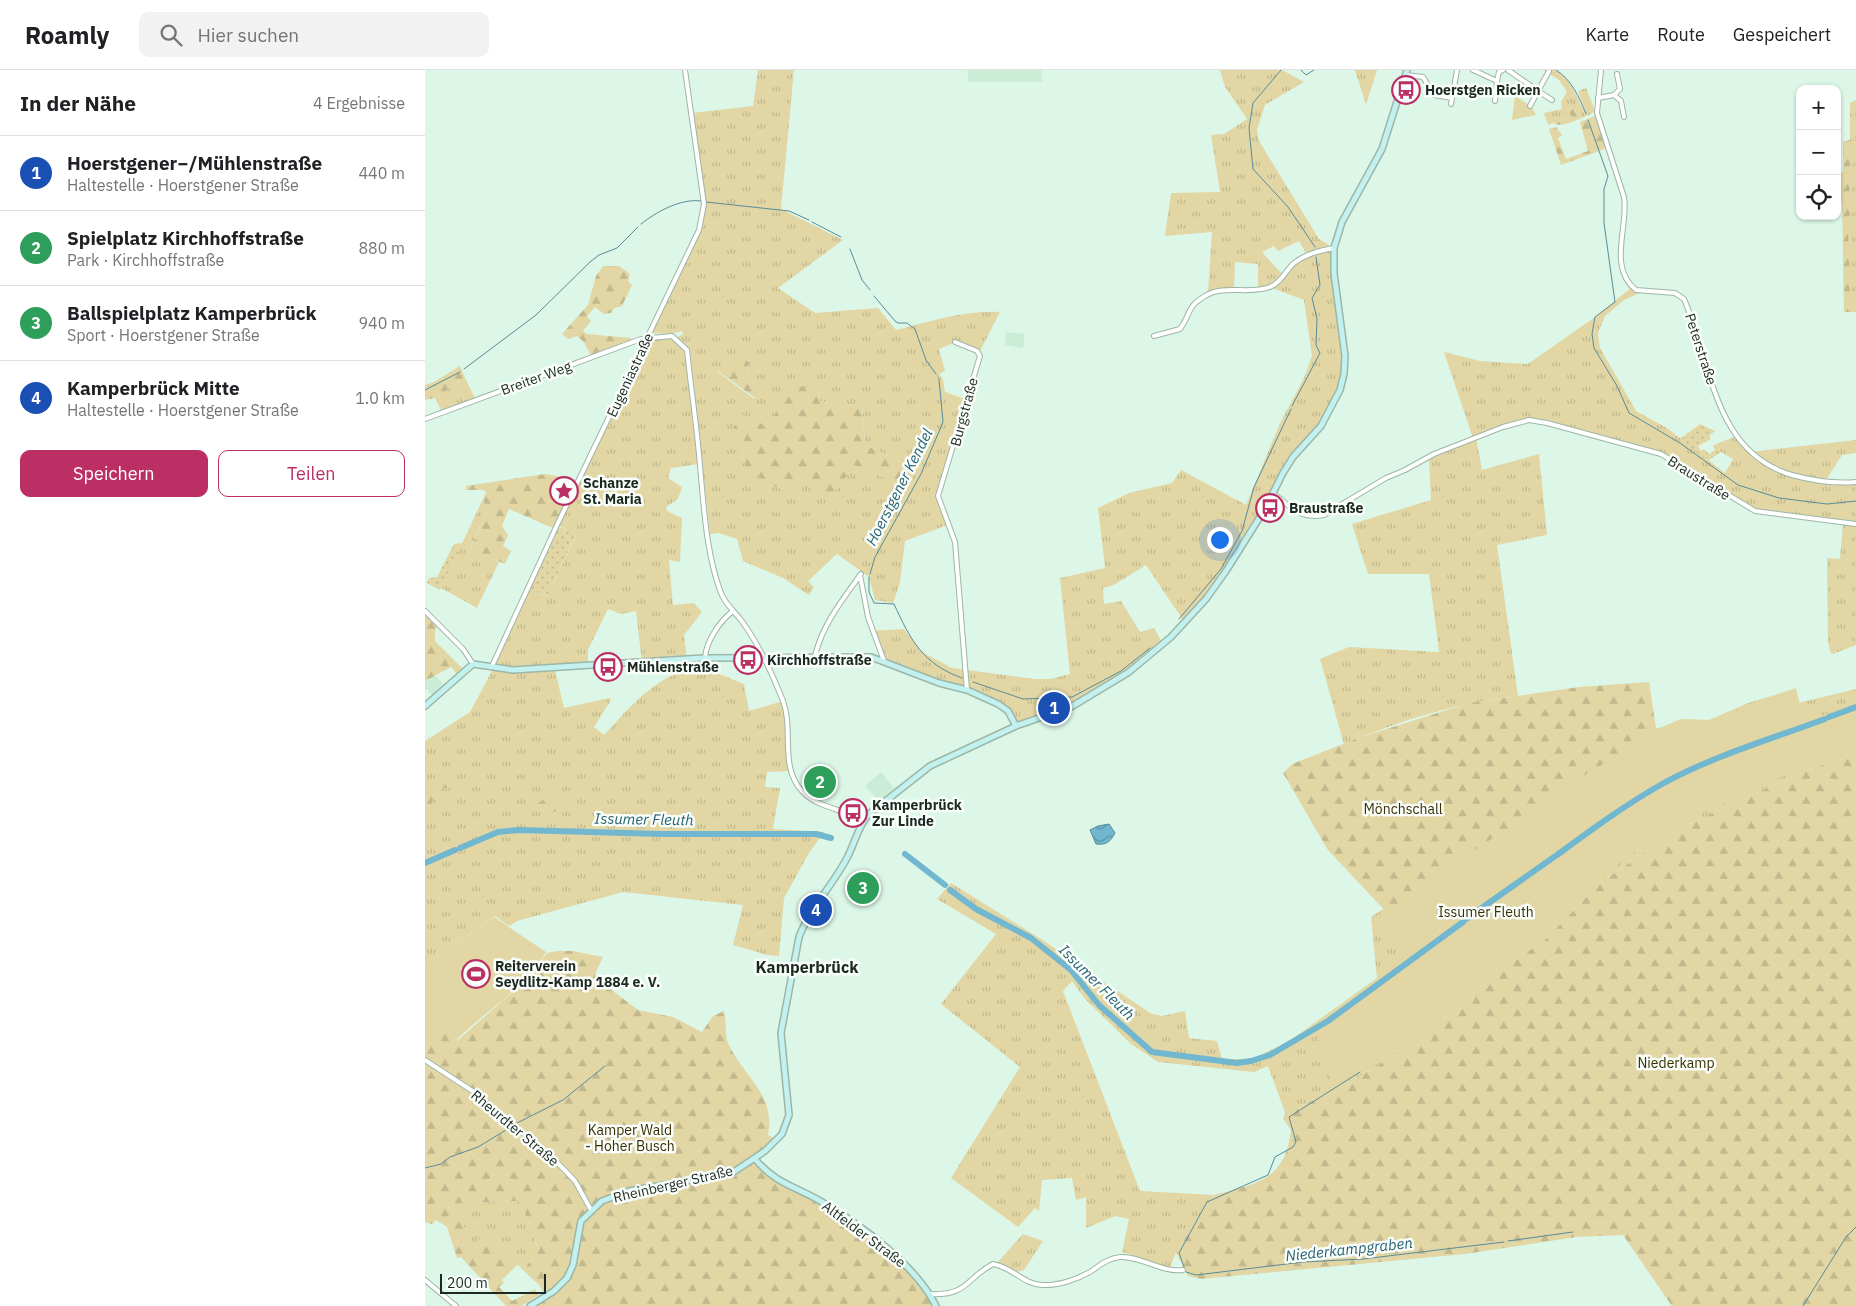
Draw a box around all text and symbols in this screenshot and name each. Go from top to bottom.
search box [139,12,489,57]
text: Roamly [25,19,109,51]
icon: search [157,21,185,49]
text: Hier suchen [197,23,299,47]
text: Karte [1586,23,1629,46]
text: Route [1657,23,1705,46]
text: Gespeichert [1733,23,1831,46]
bus stop icon: Hoerstgen Ricken [1391,75,1421,105]
place label: Hoerstgen Ricken [1425,81,1541,99]
map controls [1796,85,1841,220]
button: + [1796,85,1841,130]
text: In der Nähe [20,89,136,117]
text: 4 Ergebnisse [313,93,405,113]
button: − [1796,130,1841,175]
text: Hoerstgener−/Mühlenstraße [67,151,322,175]
text: 1 [31,163,41,183]
text: 440 m [358,163,405,183]
text: Haltestelle · Hoerstgener Straße [67,175,299,195]
button: locate [1796,175,1841,220]
text: Spielplatz Kirchhoffstraße [67,226,304,250]
text: 2 [31,238,41,258]
text: 880 m [358,238,405,258]
text: Park · Kirchhoffstraße [67,250,224,270]
text: Ballspielplatz Kamperbrück [67,301,317,325]
street label: Peterstraße [1681,311,1721,387]
text: 3 [31,313,41,333]
text: 940 m [358,313,405,333]
text: Sport · Hoerstgener Straße [67,325,260,345]
street label: Eugeniastraße [603,330,657,420]
street label: Breiter Weg [498,357,574,399]
street label: Burgstraße [946,375,982,448]
text: Kamperbrück Mitte [67,376,240,400]
text: 4 [31,388,41,408]
text: 1.0 km [355,388,405,408]
text: Haltestelle · Hoerstgener Straße [67,400,299,420]
water label: Hoerstgener Kendel [861,425,937,549]
button: Speichern [20,450,208,497]
button: Teilen [218,450,405,497]
street label: Braustraße [1664,452,1734,504]
place label: Schanze St. Maria [583,474,642,508]
place icon: Schanze St. Maria [549,476,579,506]
bus stop icon: Braustraße [1255,493,1285,523]
place label: Braustraße [1289,499,1364,517]
your location [1207,527,1233,553]
bus stop icon: Kirchhoffstraße [733,645,763,675]
place label: Kirchhoffstraße [767,651,872,669]
bus stop icon: Mühlenstraße [593,652,623,682]
place label: Mühlenstraße [627,658,719,676]
pin: 1 [1038,689,1070,727]
pin: 2 [804,763,836,801]
place label: Kamperbrück Zur Linde [872,796,963,830]
bus stop icon: Kamperbrück Zur Linde [838,798,868,828]
park label: Mönchschall [1364,800,1443,818]
water label: Issumer Fleuth [594,809,694,829]
pin: 3 [847,869,879,907]
pin: 4 [800,891,832,929]
park label: Issumer Fleuth [1438,903,1534,921]
water label: Issumer Fleuth [1055,940,1139,1024]
place label: Reiterverein Seydlitz-Kamp 1884 e. V. [495,957,660,991]
district label: Kamperbrück [756,957,859,977]
sports icon: Reiterverein Seydlitz-Kamp 1884 e. V. [461,959,491,989]
park label: Niederkamp [1637,1054,1715,1072]
street label: Rheurdter Straße [467,1086,563,1170]
park label: Kamper Wald - Hoher Busch [585,1121,675,1155]
street label: Rheinberger Straße [611,1161,735,1207]
street label: Altfelder Straße [819,1197,910,1271]
water label: Niederkampgraben [1285,1233,1413,1265]
scale bar [440,1271,546,1294]
text: 200 m [447,1274,488,1292]

